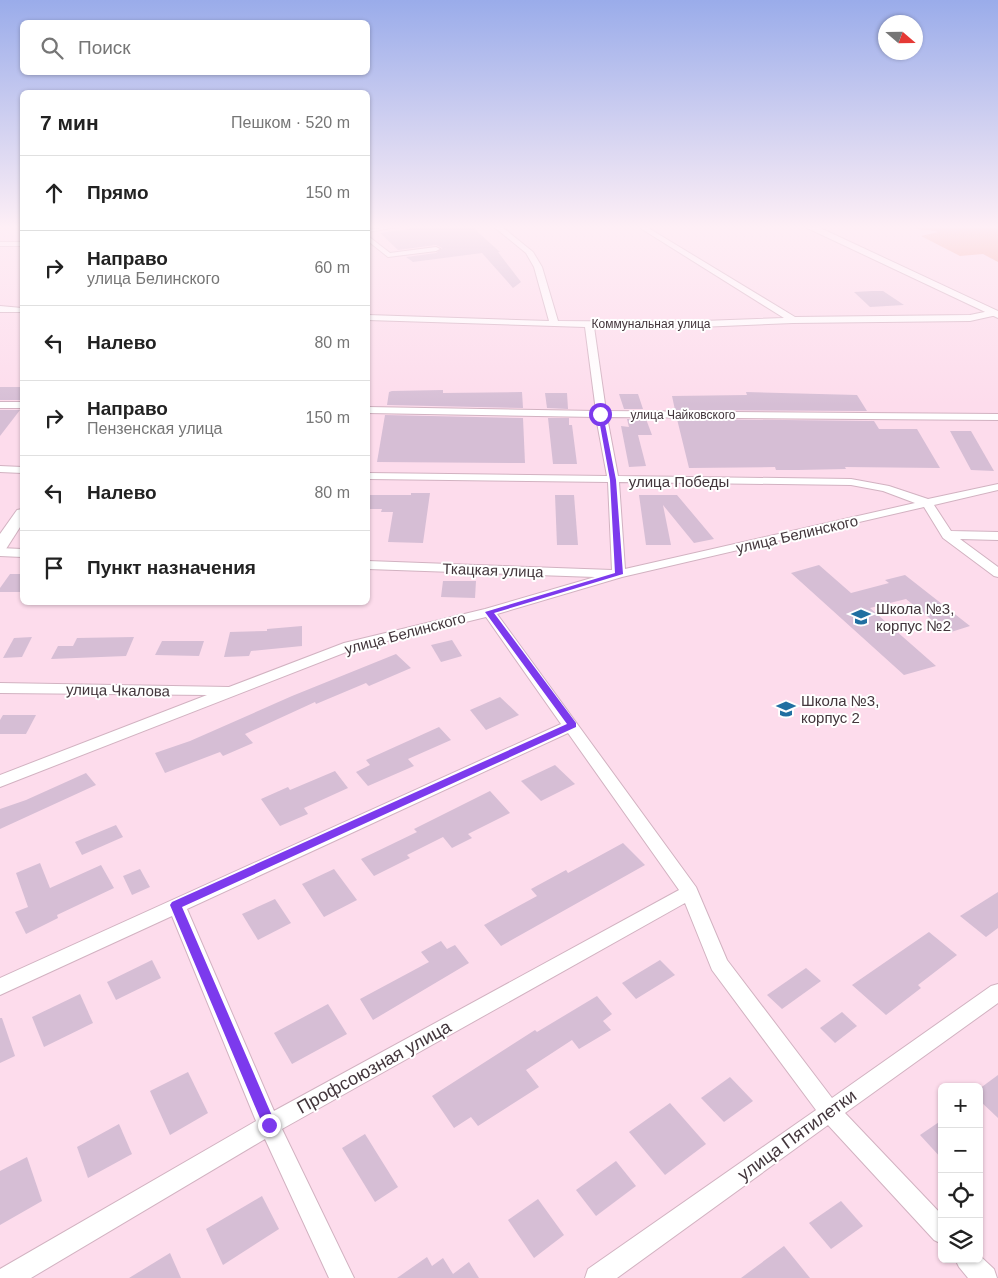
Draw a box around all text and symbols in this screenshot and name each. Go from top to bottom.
north arrow [878,15,923,60]
search box [20,20,370,75]
icon: search [38,34,66,62]
text: Поиск [78,37,131,58]
text: 7 мин [40,111,99,134]
text: Пешком · 520 m [231,114,350,131]
icon: ahead [40,179,68,207]
text: Прямо [87,182,149,203]
text: 150 m [306,184,350,201]
text: Направо [87,248,168,269]
icon: right [40,254,68,282]
text: 60 m [314,259,350,276]
text: улица Белинского [87,270,220,287]
street label: Коммунальная улица [592,317,711,331]
icon: left [40,329,68,357]
text: Налево [87,332,157,353]
text: 80 m [314,334,350,351]
text: Направо [87,398,168,419]
route start [589,403,612,426]
icon: right [40,404,68,432]
street label: улица Чайковского [631,408,736,422]
text: 150 m [306,409,350,426]
text: Пензенская улица [87,420,222,437]
street label: улица Победы [629,473,729,490]
icon: left [40,479,68,507]
text: Налево [87,482,157,503]
text: 80 m [314,484,350,501]
street label: улица Белинского [734,512,860,556]
icon: arrive [40,554,68,582]
text: Пункт назначения [87,557,256,578]
street label: Ткацкая улица [442,560,544,580]
place label: Школа №3, корпус №2 [876,600,954,634]
school or university icon: Школа №3, корпус №2 [850,606,872,628]
street label: улица Белинского [343,609,467,657]
street label: улица Чкалова [66,681,171,699]
place label: Школа №3, корпус 2 [801,692,879,726]
school or university icon: Школа №3, корпус 2 [775,698,797,720]
street label: Профсоюзная улица [294,1016,455,1118]
map controls [938,1083,983,1263]
button: + [938,1083,983,1128]
street label: улица Пятилетки [734,1085,860,1185]
route end [258,1114,281,1137]
button: − [938,1128,983,1173]
button: locate [938,1173,983,1218]
button: layers [938,1218,983,1263]

